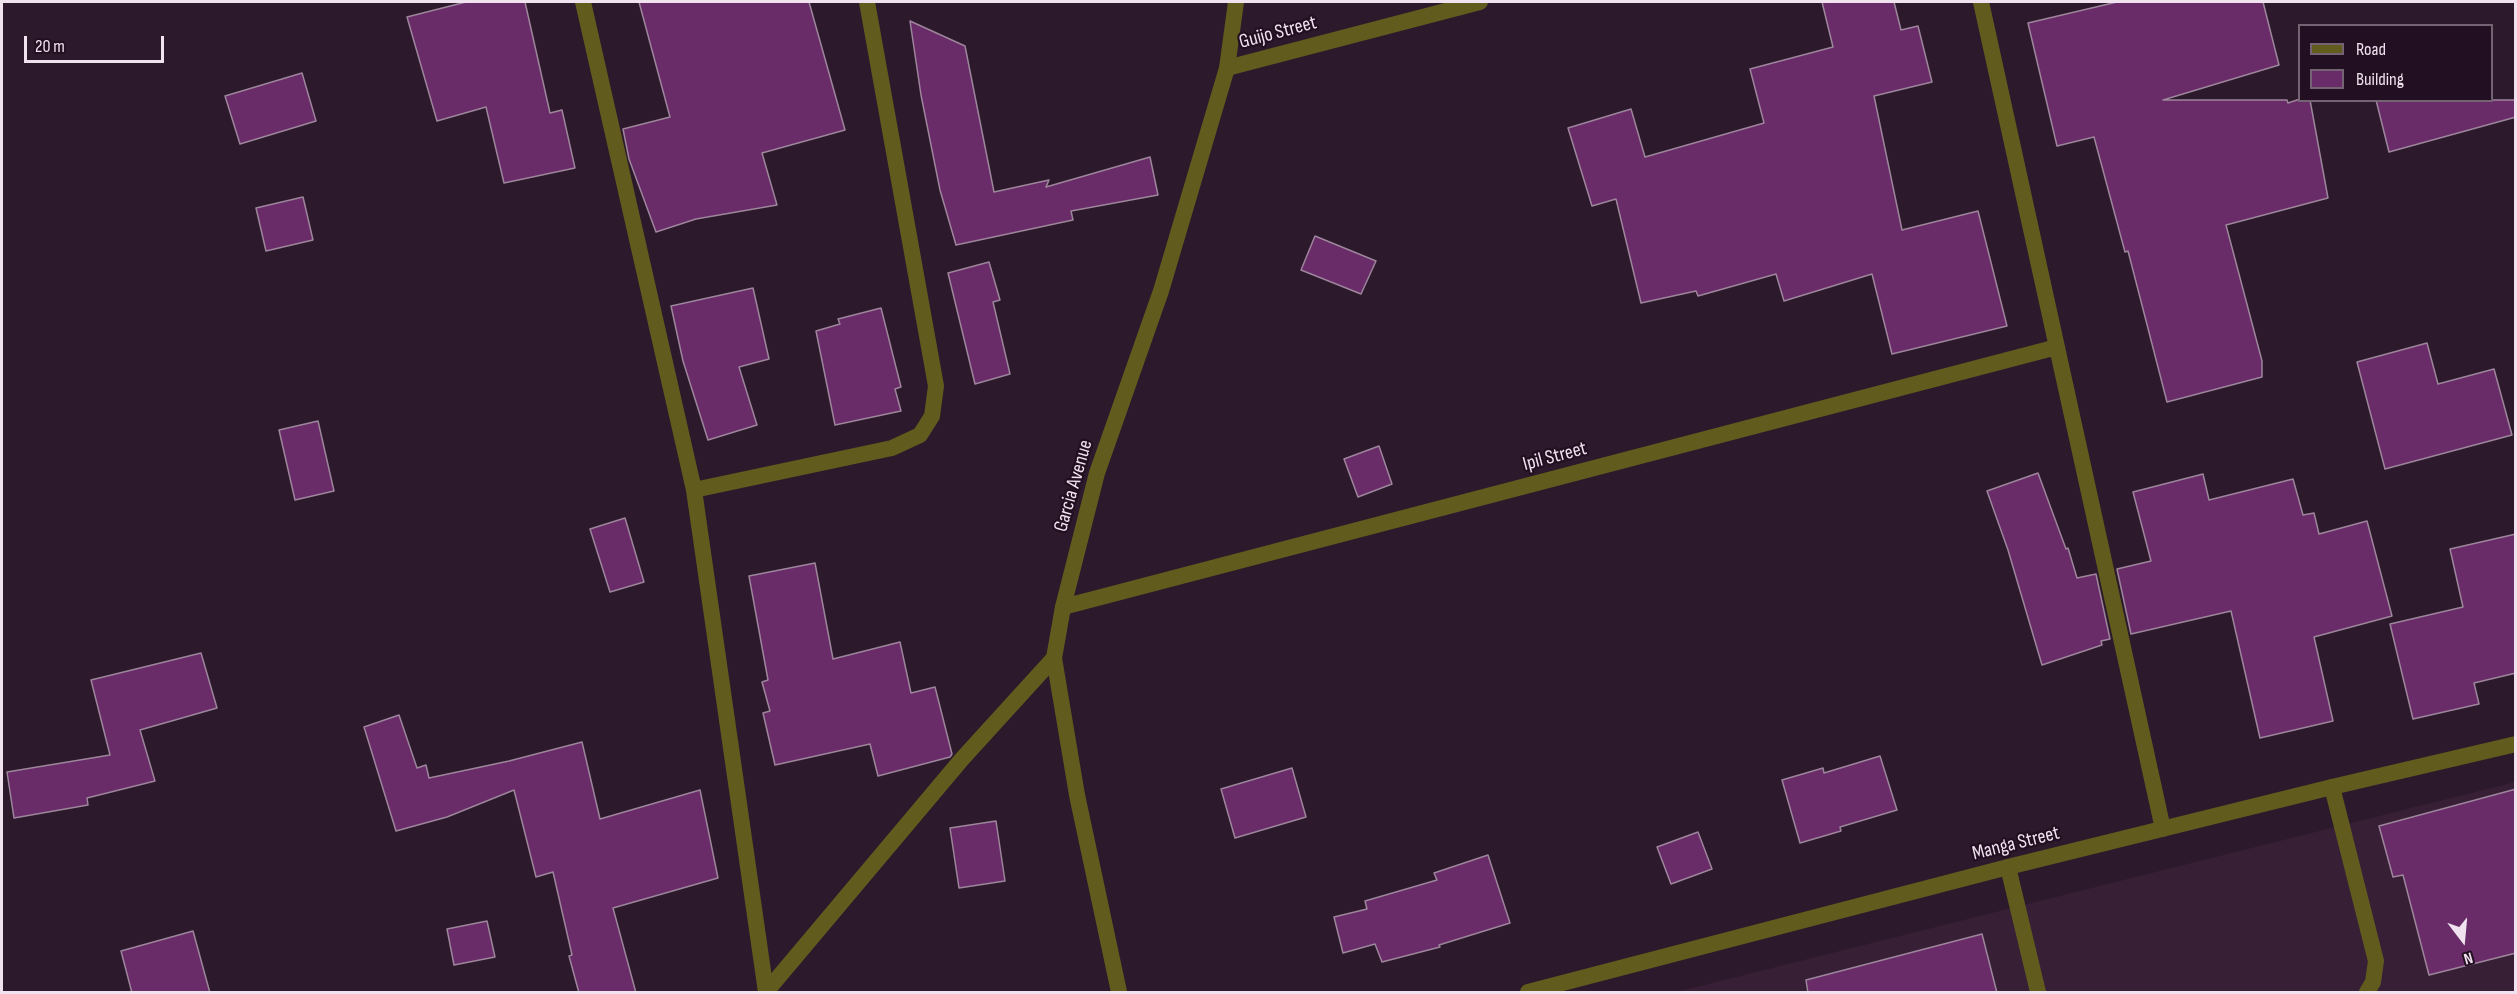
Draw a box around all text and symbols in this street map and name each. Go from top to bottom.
street label: Guijo Street [1237,11,1319,55]
scale bar [27,24,166,62]
legend [2298,24,2493,102]
text: 20 m [35,36,65,57]
text: Road [2356,39,2386,60]
text: Building [2356,69,2404,90]
street label: Garcia Avenue [1049,437,1099,535]
street label: Ipil Street [1520,437,1590,477]
street label: Manga Street [1970,822,2062,866]
north arrow [2433,910,2493,970]
text: N [2461,947,2475,968]

